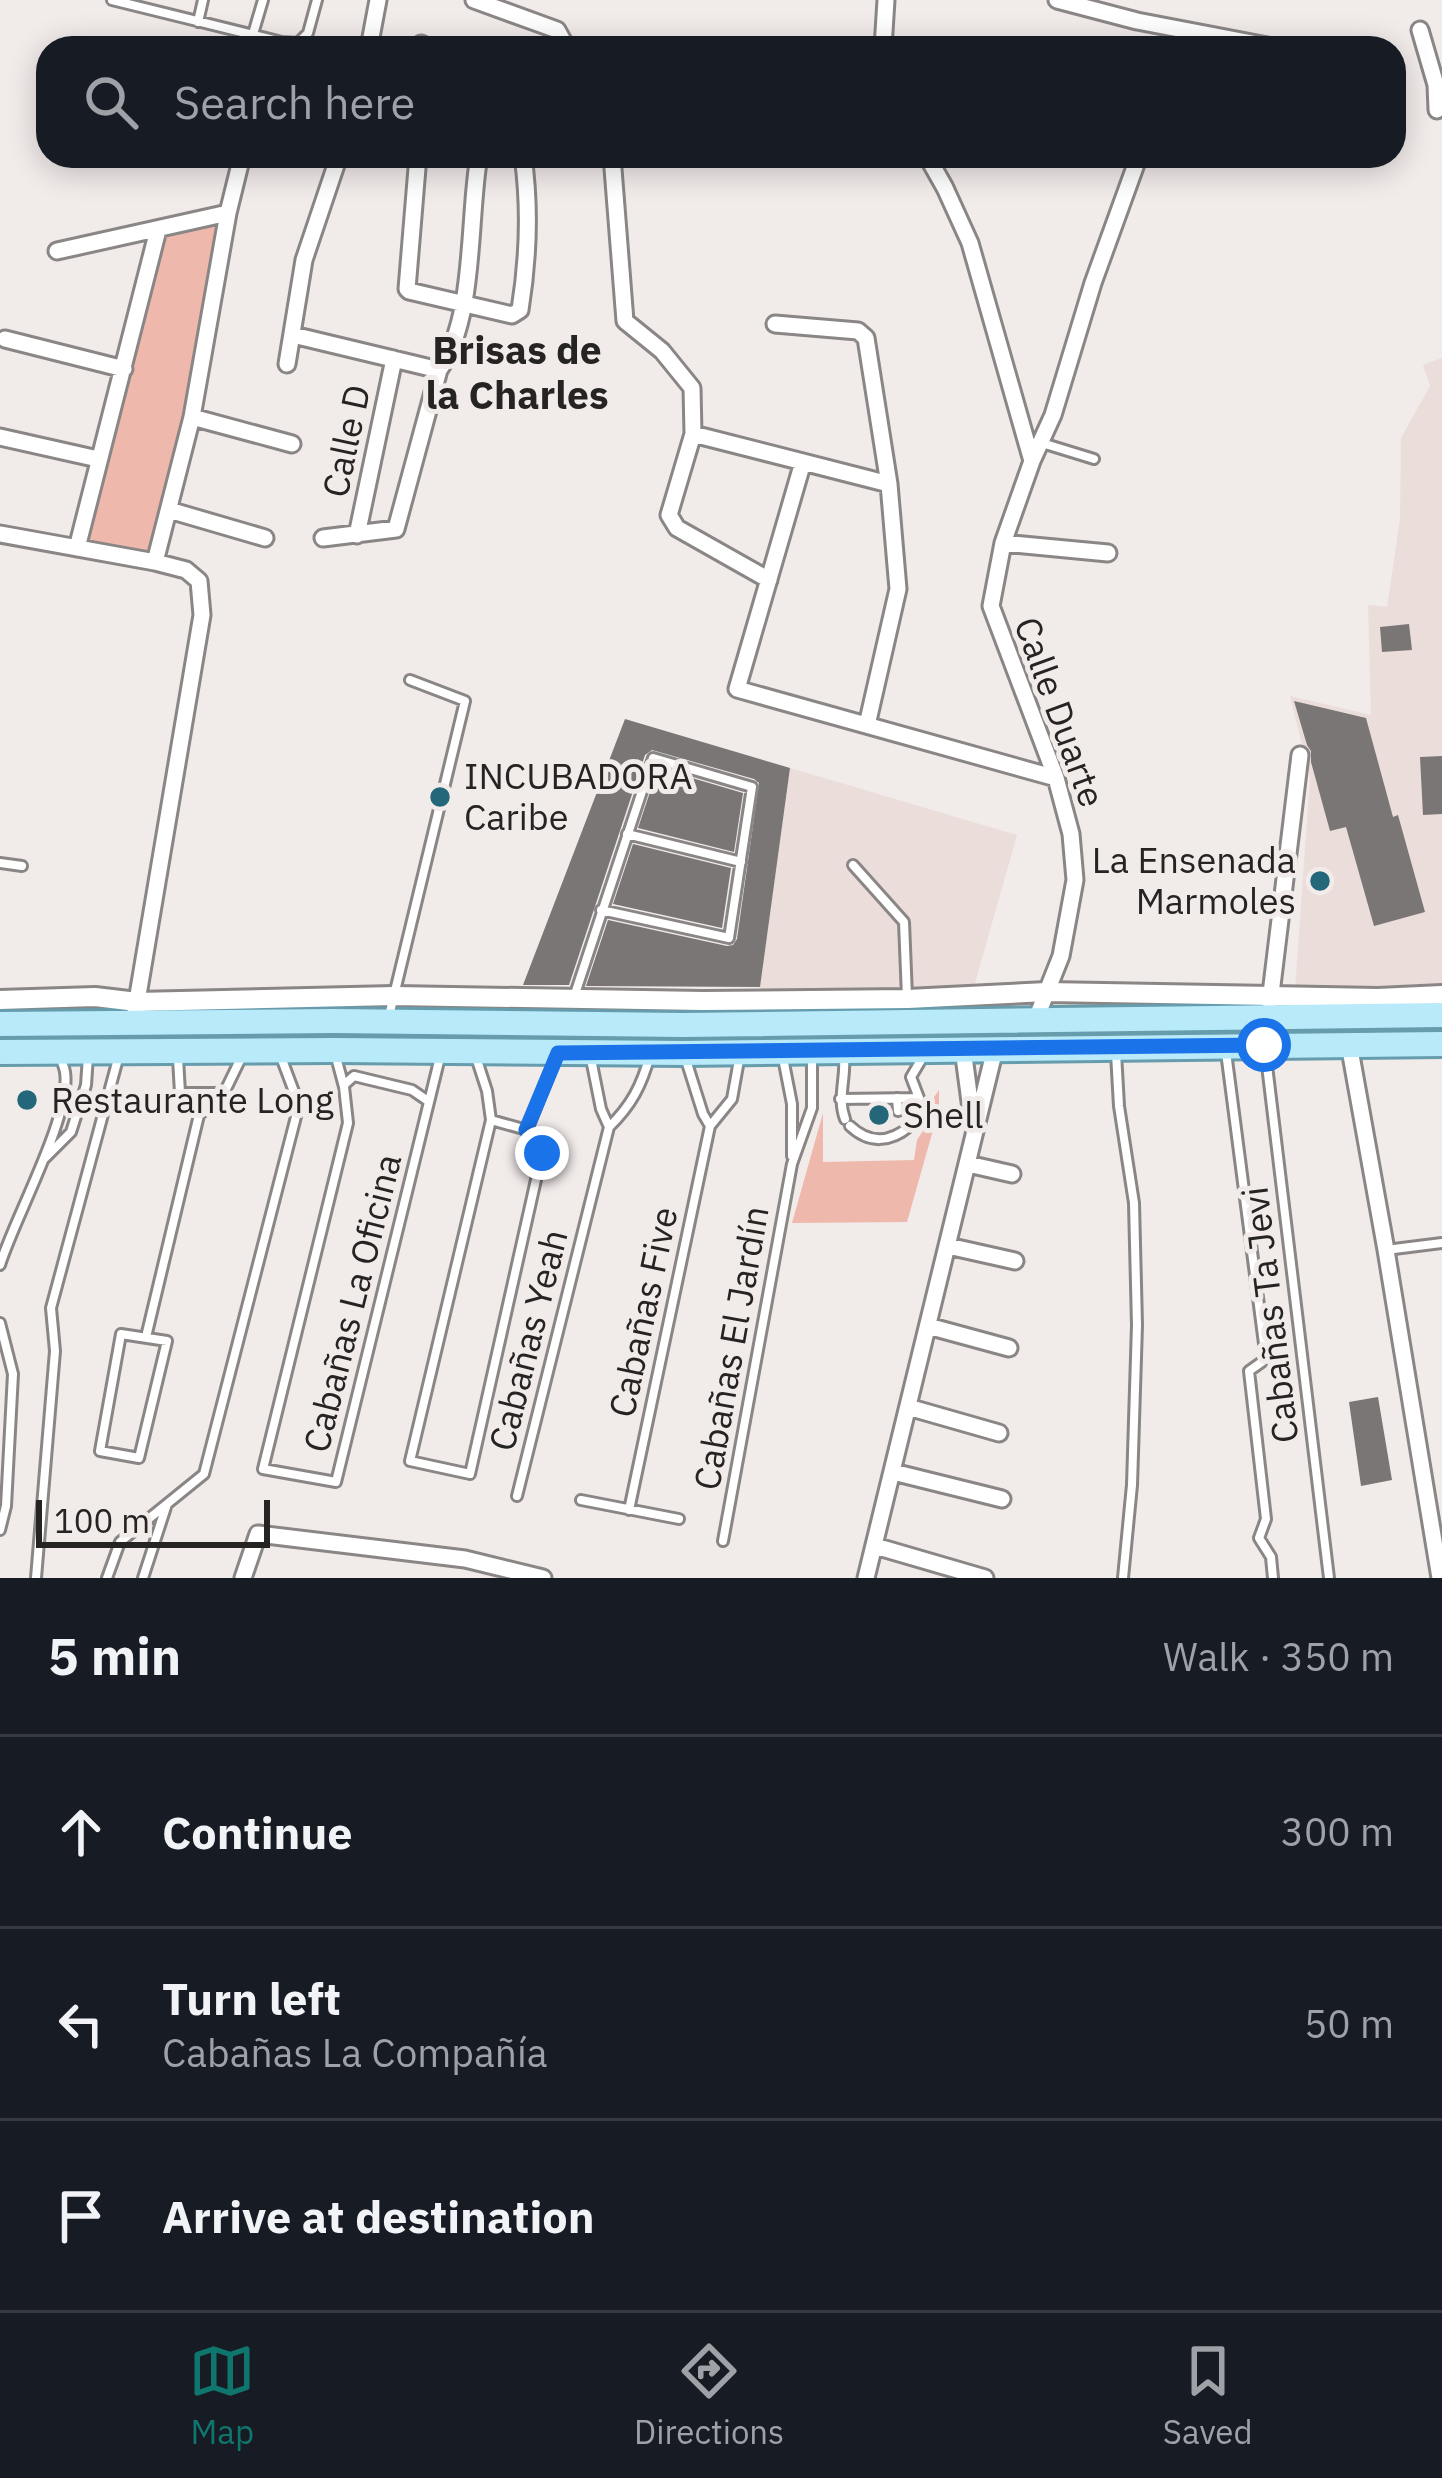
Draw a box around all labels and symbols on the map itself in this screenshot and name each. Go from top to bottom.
district label: Brisas de la Charles [425,324,609,420]
street label: Calle D [311,381,380,501]
street label: Calle Duarte [1004,610,1117,813]
place label: INCUBADORA Caribe [464,752,693,840]
marker: INCUBADORA Caribe [427,784,453,810]
place label: La Ensenada Marmoles [1092,836,1296,924]
marker: La Ensenada Marmoles [1307,868,1333,894]
route start [1237,1018,1291,1072]
place label: Restaurante Long [51,1076,334,1123]
marker: Restaurante Long [14,1087,40,1113]
place label: Shell [903,1091,984,1138]
marker: Shell [866,1102,892,1128]
route end [515,1126,569,1180]
street label: Cabañas La Oficina [292,1149,411,1457]
street label: Cabañas Ta Jevi [1230,1184,1309,1446]
street label: Cabañas Five [597,1202,688,1421]
street label: Cabañas El Jardín [682,1202,779,1494]
street label: Cabañas Yeah [477,1224,578,1455]
scale bar [36,1494,270,1547]

